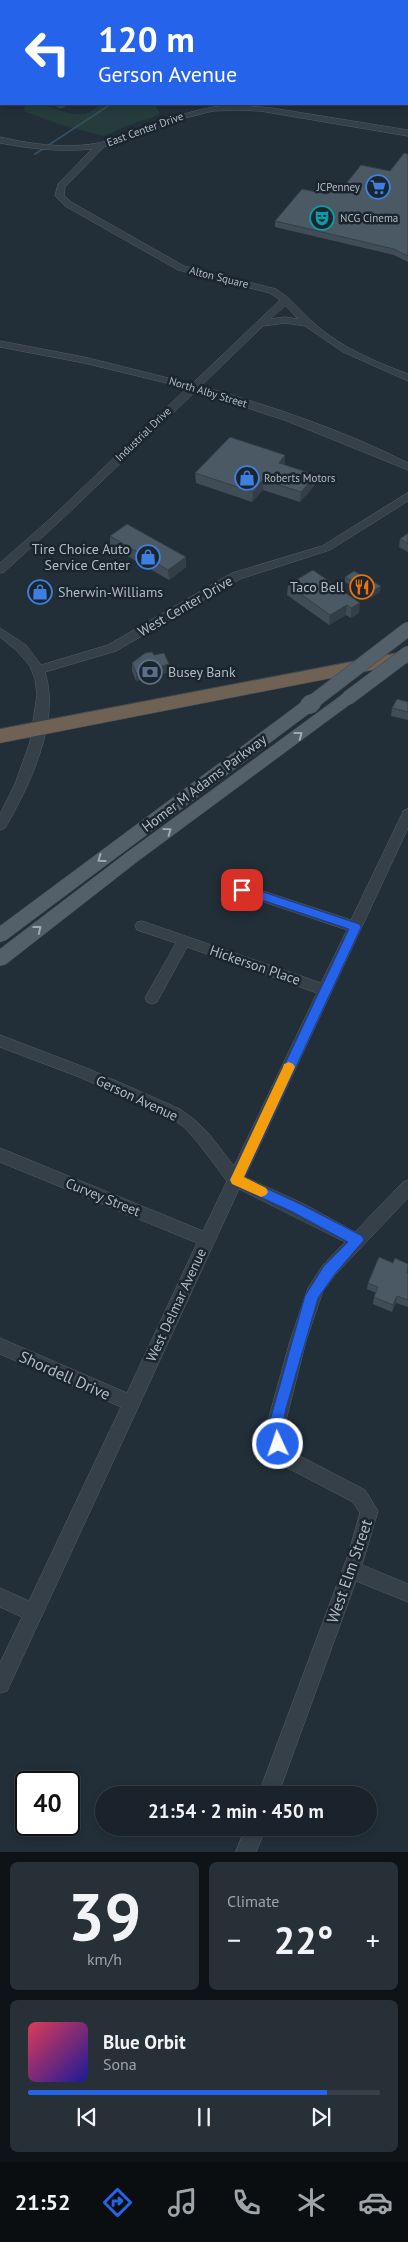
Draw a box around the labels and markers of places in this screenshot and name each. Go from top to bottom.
supermarket icon: JCPenney [365,174,391,200]
place label: JCPenney [316,180,361,194]
theatre icon: NCG Cinema [309,205,335,231]
place label: NCG Cinema [340,211,398,225]
shop icon: Roberts Motors [234,465,260,491]
place label: Roberts Motors [264,471,336,485]
place label: Tire Choice Auto Service Center [32,540,130,574]
shop icon: Tire Choice Auto Service Center [135,544,161,570]
restaurant icon: Taco Bell [349,574,375,600]
place label: Taco Bell [290,578,344,596]
shop icon: Sherwin-Williams [27,579,53,605]
place label: Sherwin-Williams [58,583,163,601]
bank icon: Busey Bank [137,659,163,685]
place label: Busey Bank [168,663,236,681]
pin [221,869,263,911]

